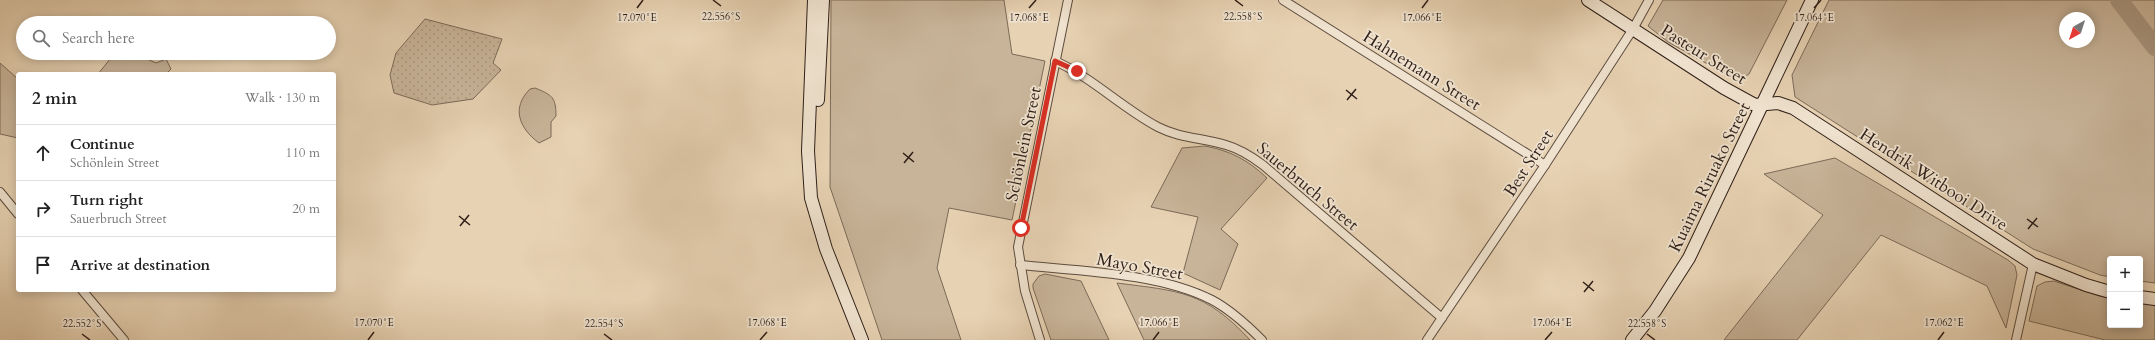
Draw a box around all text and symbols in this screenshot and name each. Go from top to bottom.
text: 22.556°S [702,10,740,24]
text: 22.558°S [1224,10,1262,24]
text: 17.070°E [617,11,657,25]
text: 17.068°E [1009,11,1049,25]
text: 17.066°E [1402,11,1442,25]
text: 17.064°E [1794,11,1834,25]
north arrow [2059,12,2095,48]
search box [16,16,336,60]
street label: Pasteur Street [1656,19,1752,90]
street label: Hahnemann Street [1358,25,1486,116]
icon: search [30,27,52,49]
text: Search here [62,28,135,48]
route end [1068,62,1086,80]
street label: Schönlein Street [1000,84,1047,203]
text: 2 min [32,87,77,110]
text: Walk · 130 m [245,89,320,107]
street label: Kuaima Riruako Street [1663,98,1756,256]
street label: Hendrik Witbooi Drive [1855,123,2012,236]
street label: Best Street [1498,125,1559,201]
text: Continue [70,134,135,154]
street label: Sauerbruch Street [1252,137,1364,236]
icon: ahead [32,142,54,164]
text: 110 m [286,144,320,162]
text: Schönlein Street [70,154,159,172]
text: Turn right [70,190,143,210]
icon: right [32,198,54,220]
text: 20 m [292,200,320,218]
text: Sauerbruch Street [70,210,167,228]
route start [1012,219,1030,237]
street label: Mayo Street [1095,248,1185,285]
icon: arrive [32,254,54,276]
text: Arrive at destination [70,255,210,275]
map controls [2107,256,2143,328]
button: + [2107,256,2143,292]
button: − [2107,292,2143,328]
text: 17.070°E [354,316,394,330]
text: 17.068°E [747,316,787,330]
text: 17.066°E [1139,316,1179,330]
text: 17.064°E [1532,316,1572,330]
text: 17.062°E [1924,316,1964,330]
text: 22.552°S [63,317,101,331]
text: 22.554°S [585,317,623,331]
text: 22.558°S [1628,317,1666,331]

